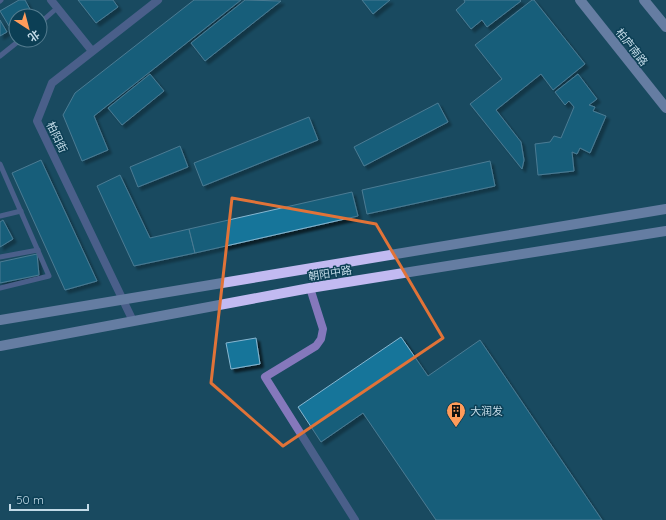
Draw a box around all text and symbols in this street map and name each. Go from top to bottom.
north arrow [8,8,48,48]
street label: 柏庐南路 [613,25,651,69]
text: 北 [25,27,42,45]
street label: 柏阳街 [43,119,71,155]
street label: 朝阳中路 [307,263,353,283]
building icon: 大润发 [445,400,467,428]
place label: 大润发 [470,404,503,418]
scale bar [10,486,88,512]
text: 50 m [16,492,44,507]

